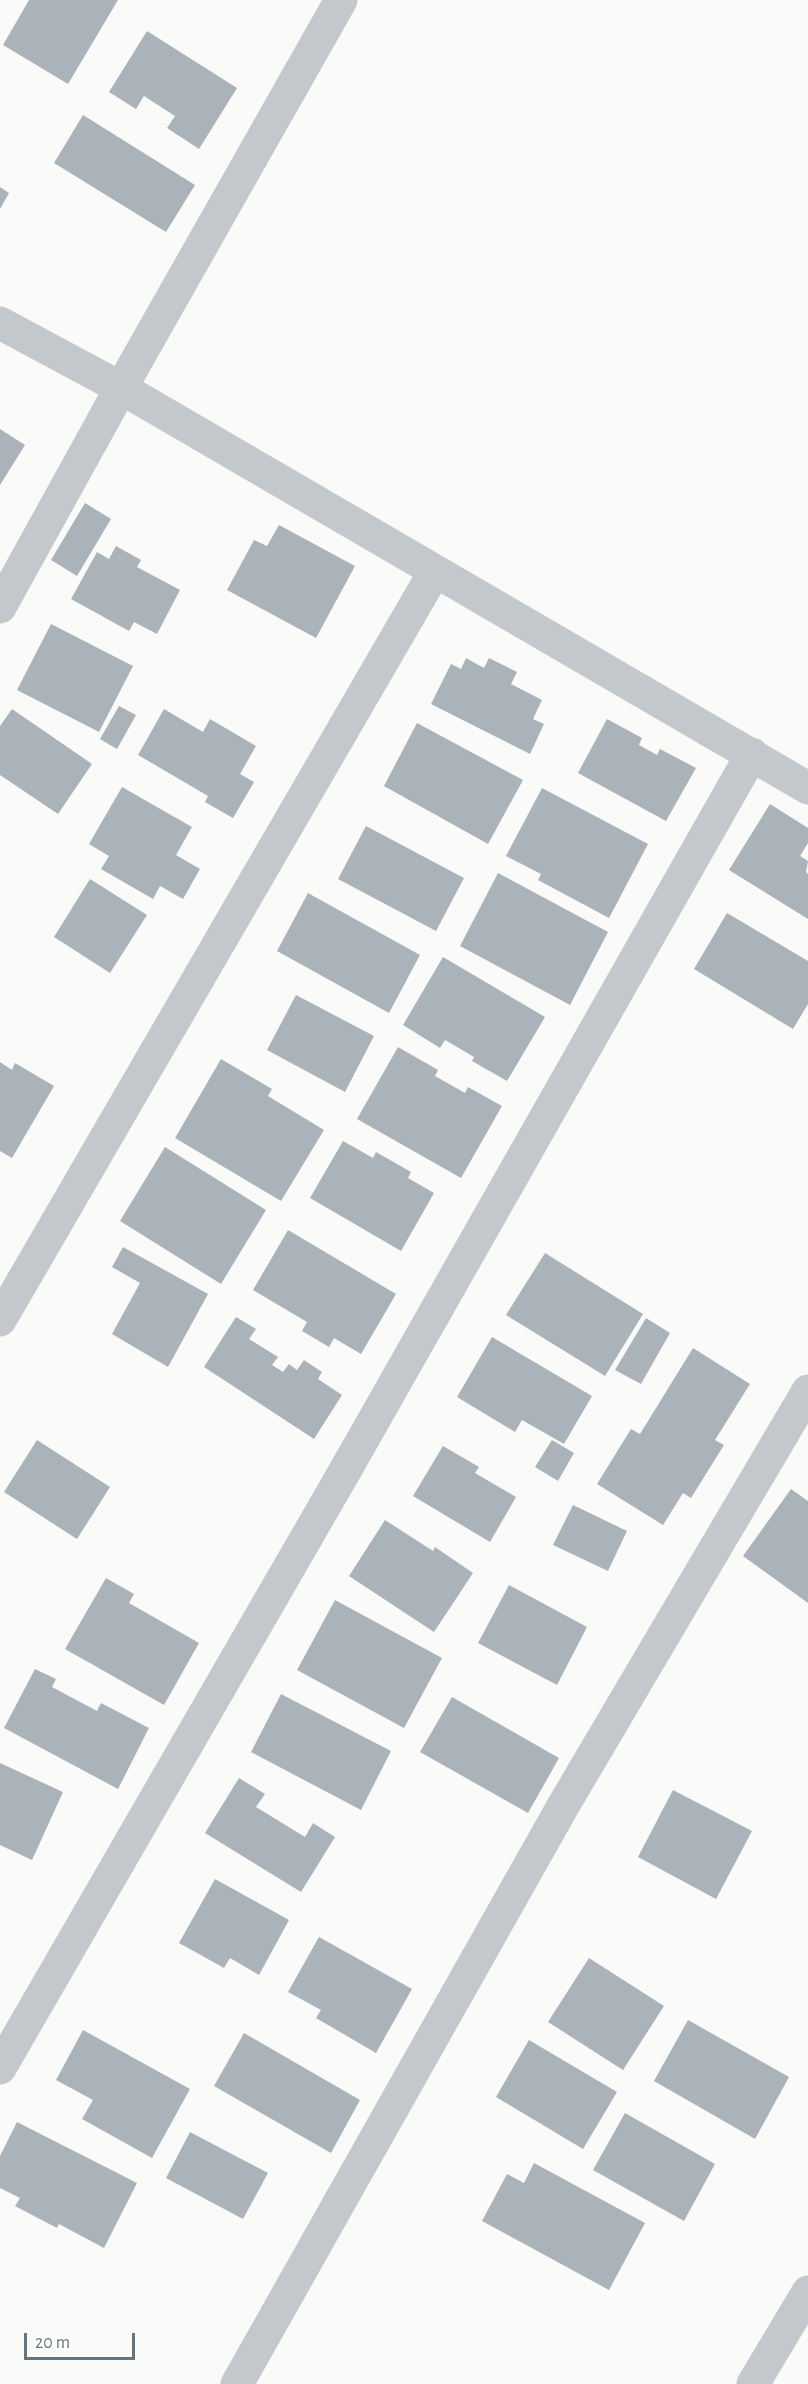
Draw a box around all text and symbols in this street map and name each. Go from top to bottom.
scale bar [27,2321,138,2359]
text: 20 m [35,2334,70,2352]

